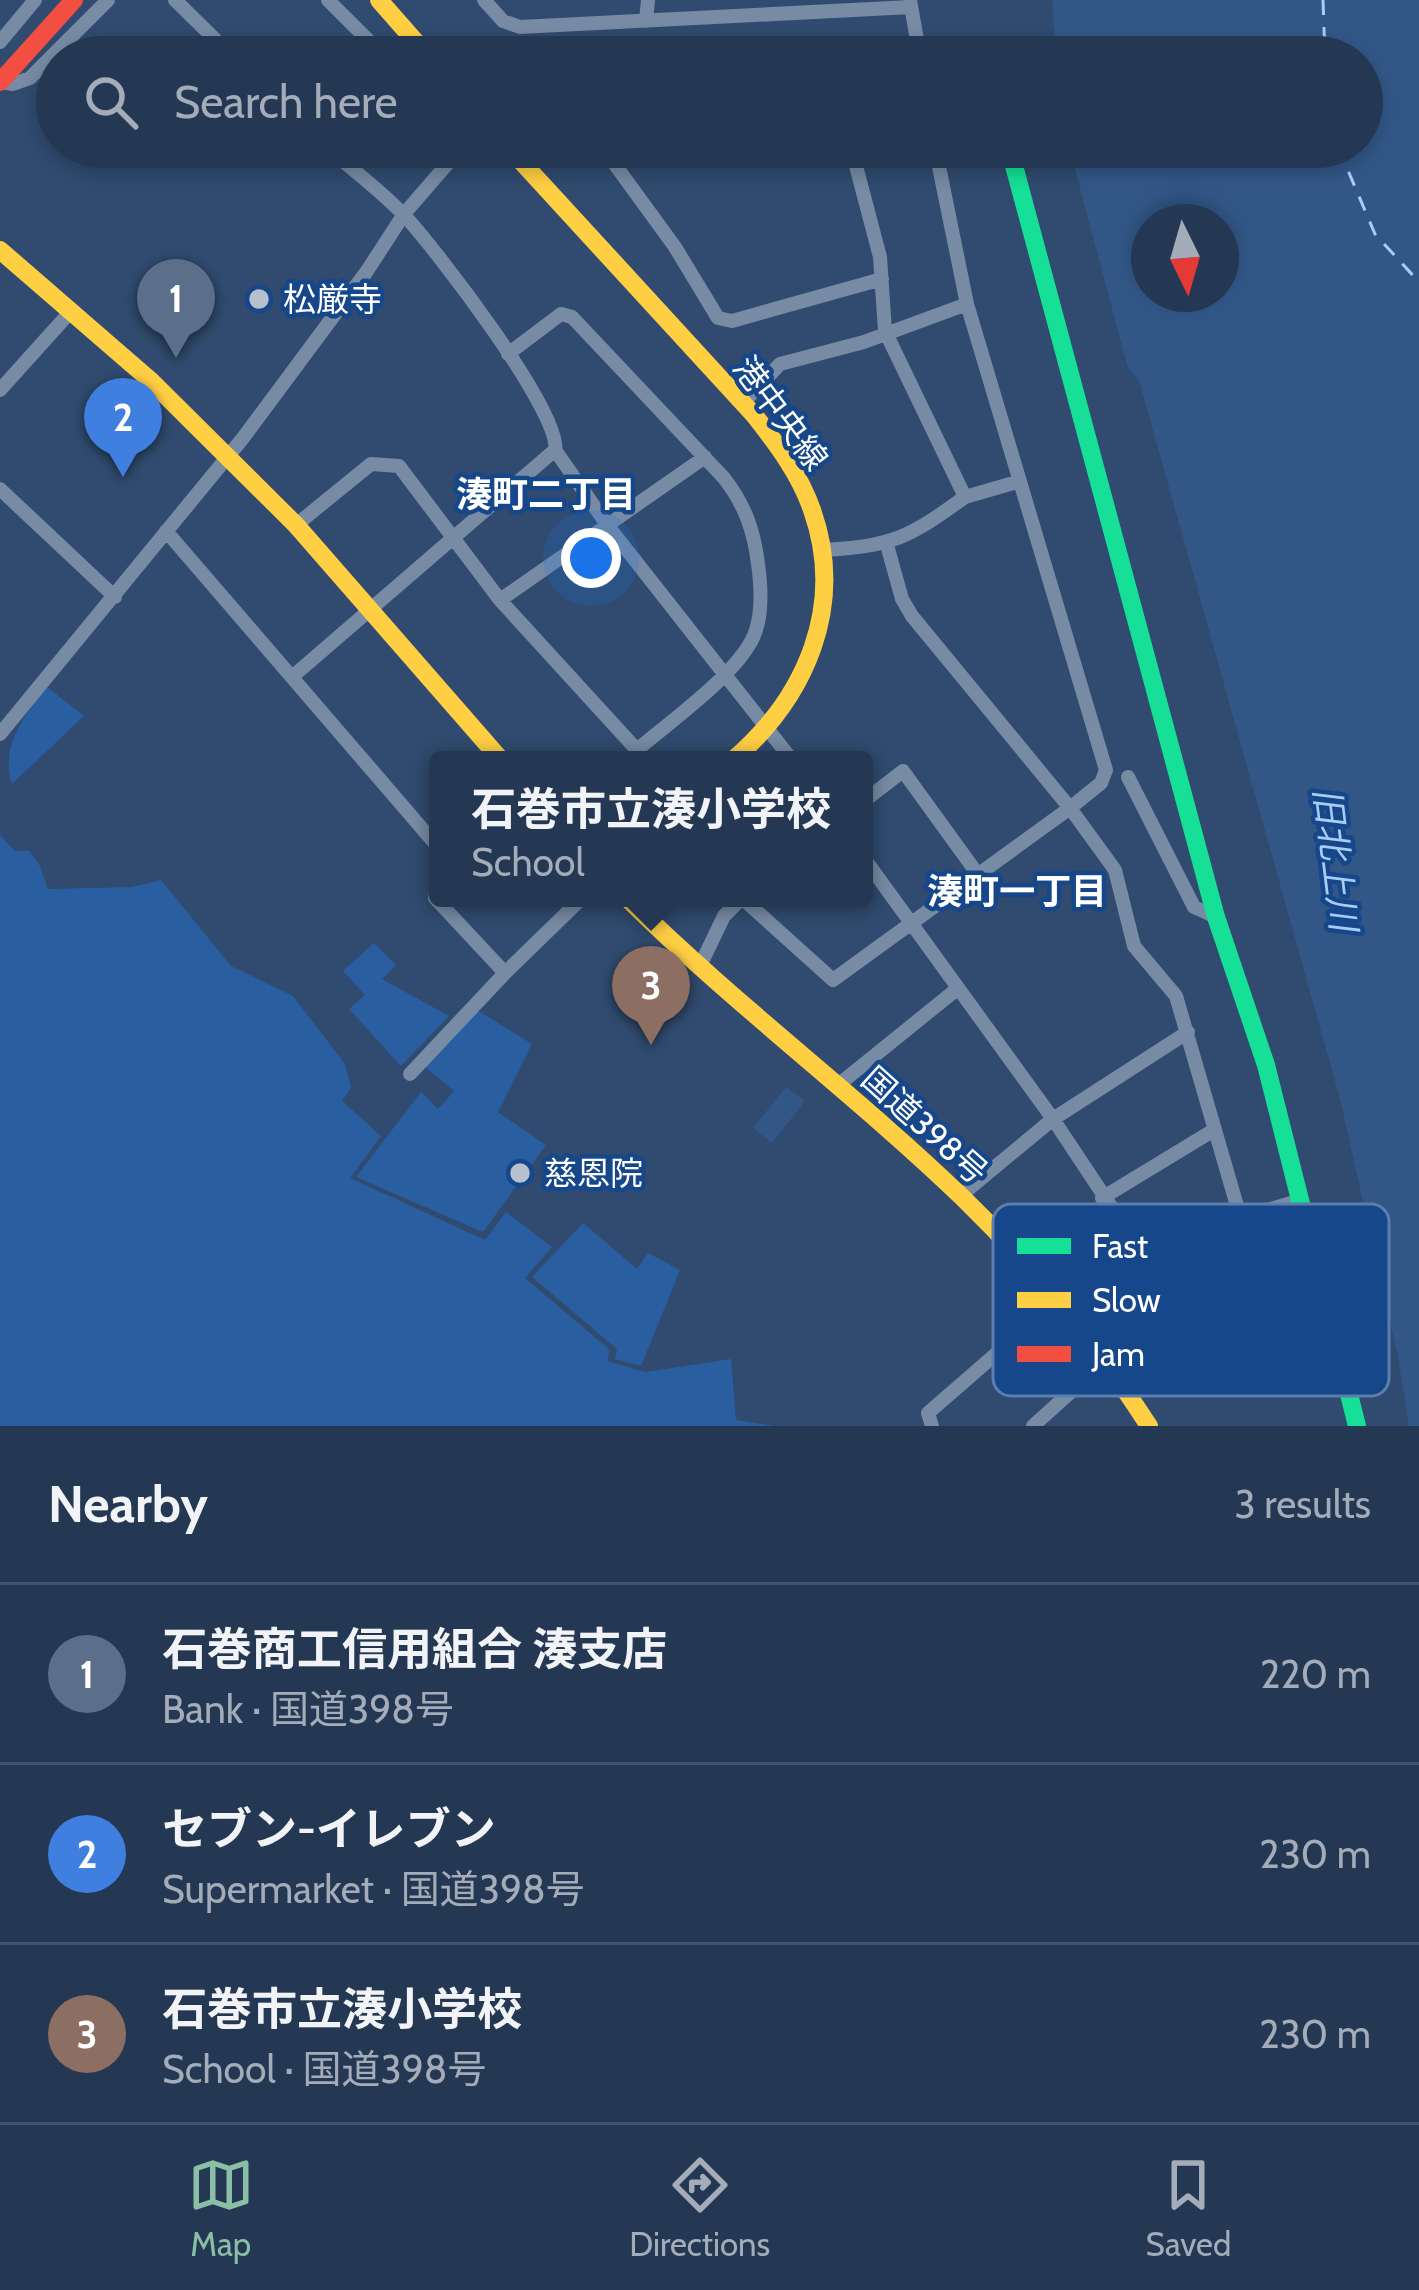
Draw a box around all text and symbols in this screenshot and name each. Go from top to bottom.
search box [36,36,1383,168]
icon: search [78,69,144,135]
text: Search here [174,75,398,129]
north arrow [1131,204,1239,312]
pin: 1 [137,259,215,358]
place label: 松厳寺 [283,279,382,319]
marker: 松厳寺 [246,286,272,312]
street label: 港中央線 [725,348,837,478]
pin: 2 [84,378,162,477]
district label: 湊町二丁目 [456,472,636,516]
your location [561,528,621,588]
popup [429,751,873,907]
text: 石巻市立湊小学校 [471,782,831,836]
water label: 旧北上川 [1305,785,1367,937]
text: School [471,838,585,886]
district label: 湊町一丁目 [927,869,1107,913]
pin: 3 [612,946,690,1045]
street label: 国道398号 [854,1058,996,1192]
place label: 慈恩院 [544,1153,643,1193]
marker: 慈恩院 [507,1160,533,1186]
legend [993,1204,1389,1396]
text: Fast [1092,1226,1148,1266]
text: Slow [1092,1280,1161,1320]
text: Jam [1091,1334,1145,1374]
text: Nearby [48,1473,208,1535]
text: 3 results [1234,1480,1371,1528]
text: 石巻商工信用組合 湊支店 [162,1622,667,1676]
text: 1 [80,1650,94,1698]
text: 220 m [1260,1650,1371,1698]
text: Bank · 国道398号 [162,1685,454,1733]
text: セブン-イレブン [162,1802,496,1856]
text: 2 [77,1830,97,1878]
text: 230 m [1259,1830,1371,1878]
text: Supermarket · 国道398号 [162,1865,585,1913]
text: 石巻市立湊小学校 [162,1982,522,2036]
text: 3 [76,2010,98,2058]
text: 230 m [1259,2010,1371,2058]
text: School · 国道398号 [162,2045,486,2093]
tab: Map [188,2152,254,2264]
tab: Directions [629,2152,770,2264]
tab: Saved [1146,2152,1231,2264]

